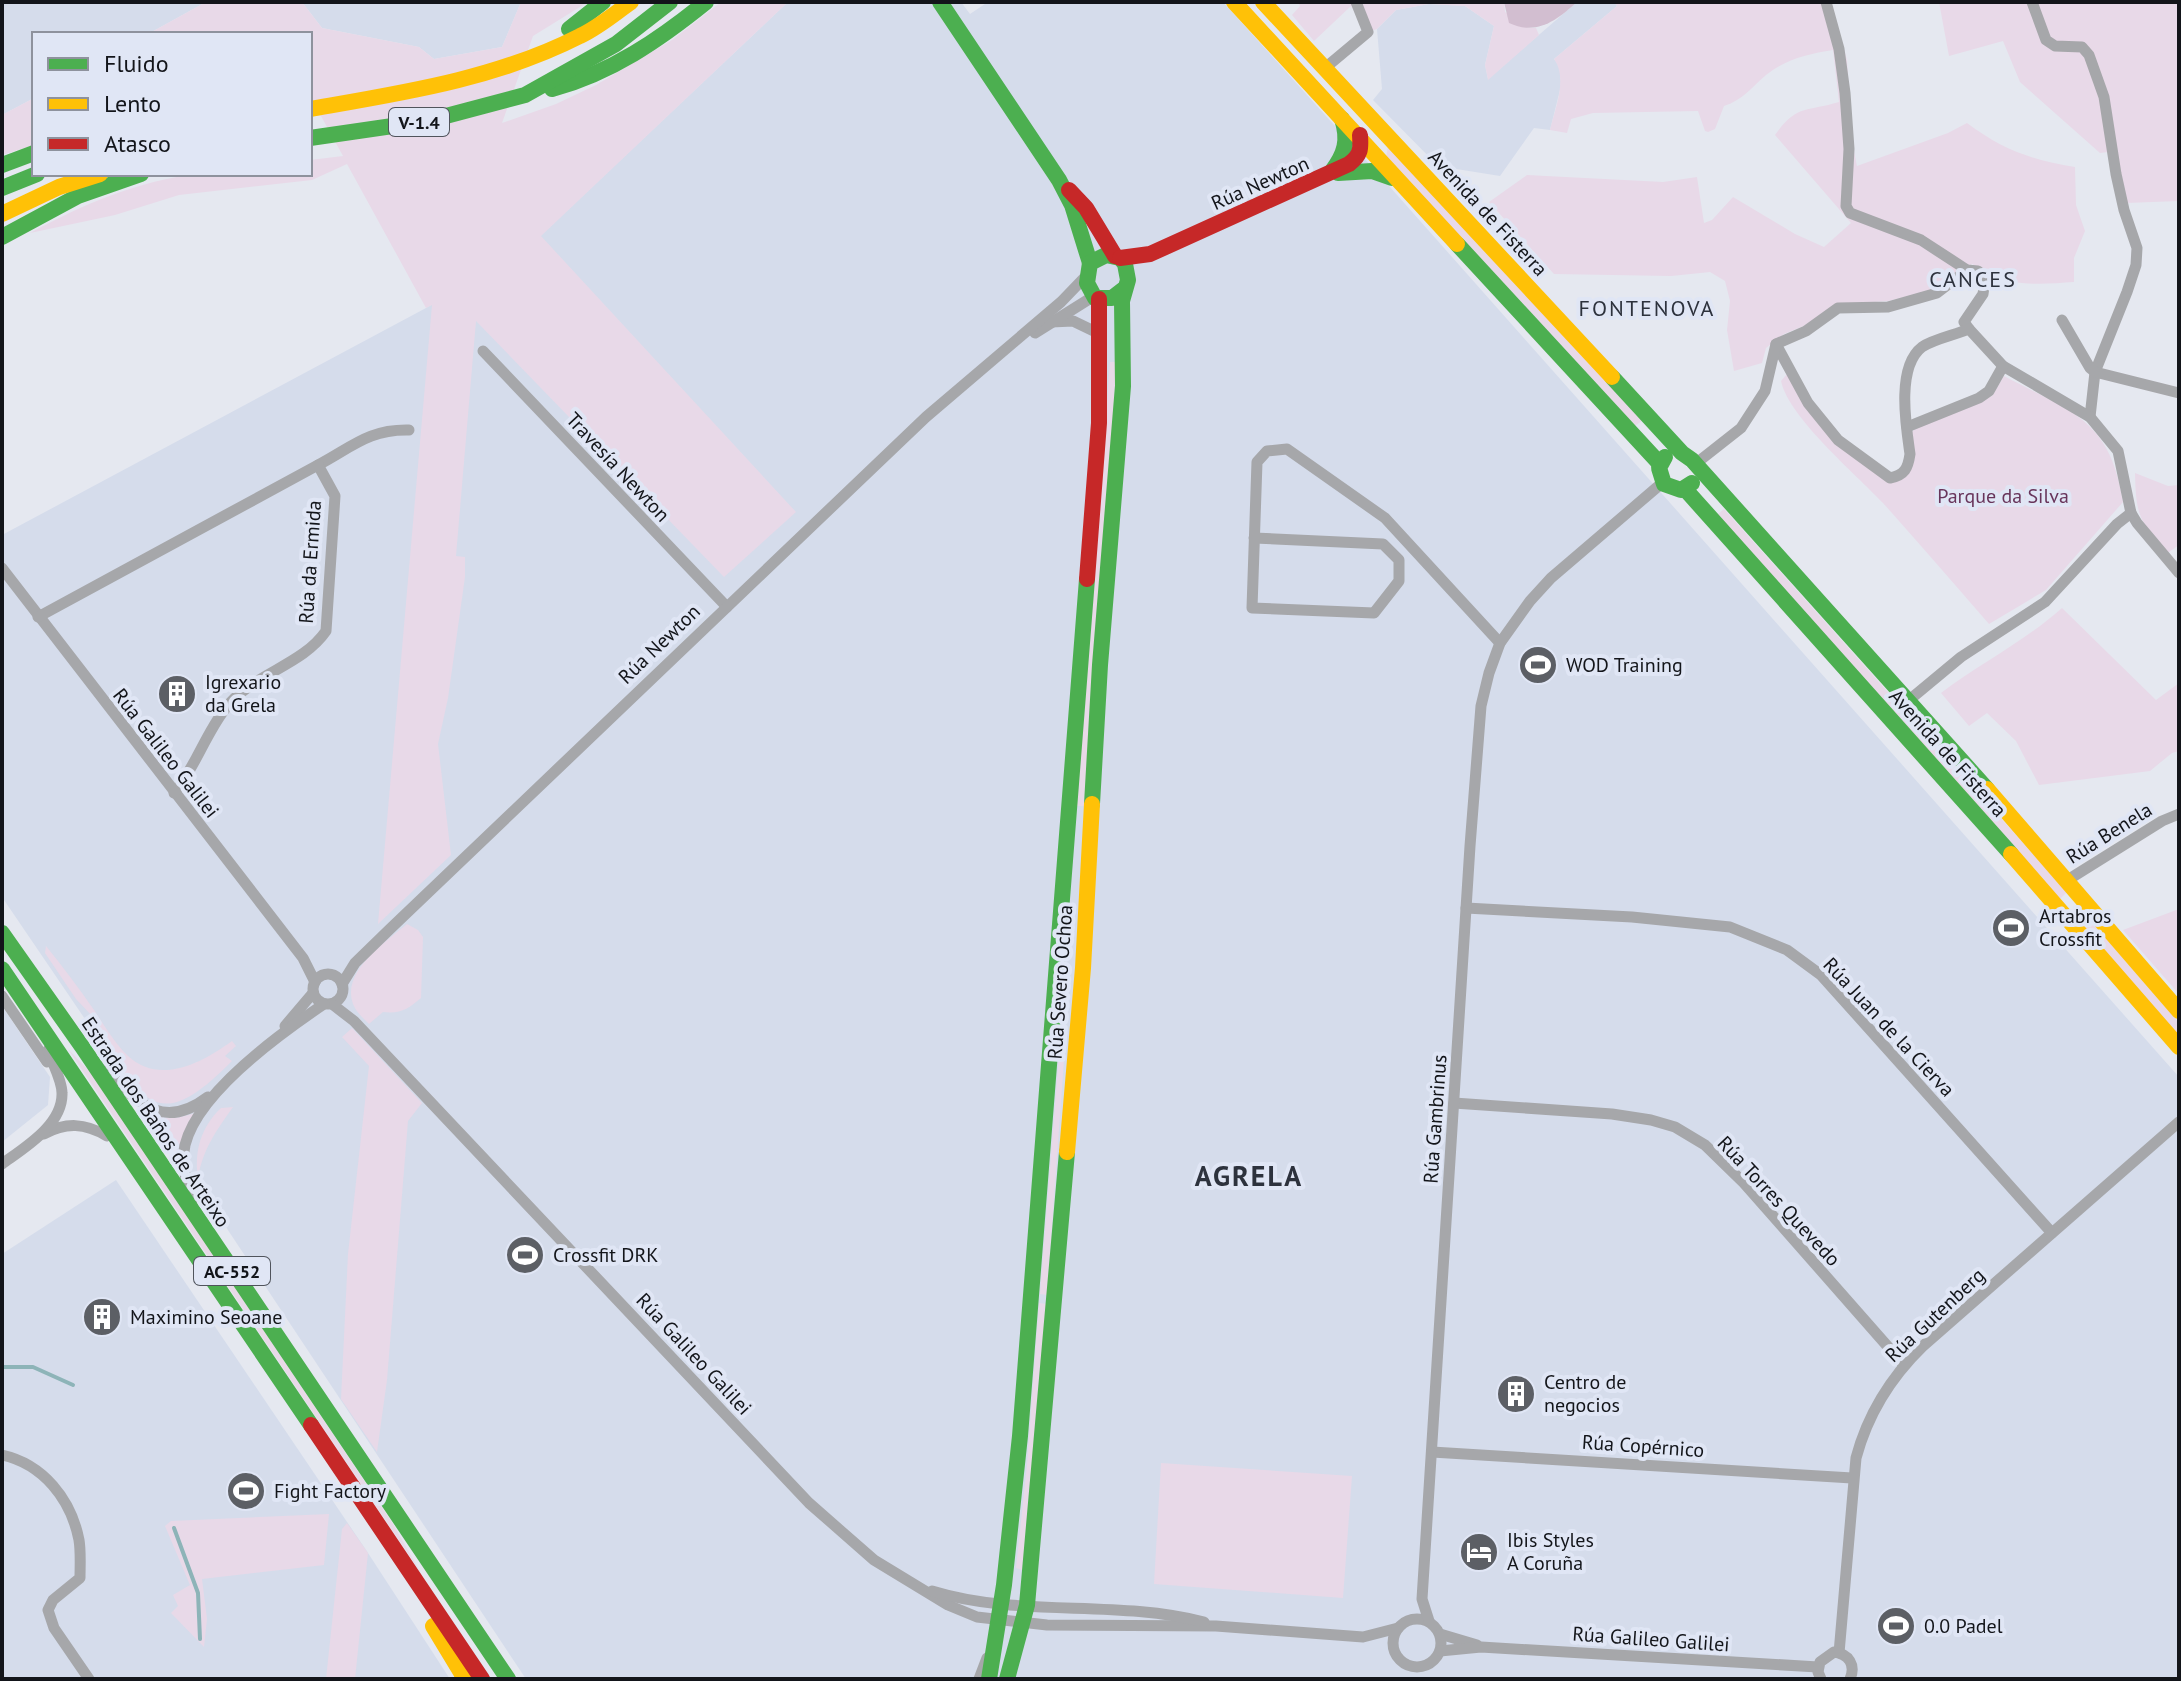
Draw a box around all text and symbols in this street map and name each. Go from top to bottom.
legend [32,32,312,176]
text: Fluido [104,48,169,79]
text: Lento [104,88,161,119]
road number: V-1.4 [389,108,449,136]
text: Atasco [104,128,171,159]
street label: Avenida de Fisterra [1423,144,1553,282]
street label: Rúa Newton [1207,150,1313,216]
district label: CANCES [1929,265,2017,293]
district label: FONTENOVA [1579,294,1715,322]
street label: Travesía Newton [561,407,675,527]
park label: Parque da Silva [1937,483,2069,509]
street label: Rúa da Ermida [293,499,327,625]
street label: Rúa Newton [613,599,705,689]
sports icon: WOD Training [1517,644,1559,686]
place label: WOD Training [1566,652,1683,678]
place label: Igrexario da Grela [205,669,281,718]
building icon: Igrexario da Grela [156,673,198,715]
street label: Rúa Galileo Galilei [107,683,225,823]
street label: Avenida de Fisterra [1884,684,2012,822]
street label: Rúa Benela [2061,796,2157,870]
place label: Artabros Crossfit [2039,903,2112,952]
street label: Rúa Severo Ochoa [1042,904,1078,1060]
sports icon: Artabros Crossfit [1990,907,2032,949]
street label: Rúa Juan de la Cierva [1818,952,1960,1102]
street label: Estrada dos Baños de Arteixo [76,1012,236,1232]
street label: Rúa Gambrinus [1418,1054,1452,1184]
street label: Rúa Torres Quevedo [1712,1130,1846,1272]
district label: AGRELA [1195,1157,1303,1194]
sports icon: Crossfit DRK [504,1234,546,1276]
place label: Crossfit DRK [553,1242,659,1268]
road number: AC-552 [194,1257,270,1285]
street label: Rúa Gutenberg [1880,1262,1990,1368]
street label: Rúa Galileo Galilei [631,1287,757,1421]
building icon: Maximino Seoane [81,1296,123,1338]
place label: Maximino Seoane [130,1304,282,1330]
place label: Centro de negocios [1544,1369,1626,1418]
building icon: Centro de negocios [1495,1373,1537,1415]
street label: Rúa Copérnico [1581,1429,1705,1463]
sports icon: Fight Factory [225,1470,267,1512]
place label: Fight Factory [274,1478,387,1504]
place label: Ibis Styles A Coruña [1507,1527,1594,1576]
hotel icon: Ibis Styles A Coruña [1458,1531,1500,1573]
sports icon: 0.0 Padel [1875,1605,1917,1647]
place label: 0.0 Padel [1924,1613,2003,1639]
street label: Rúa Galileo Galilei [1571,1621,1731,1657]

